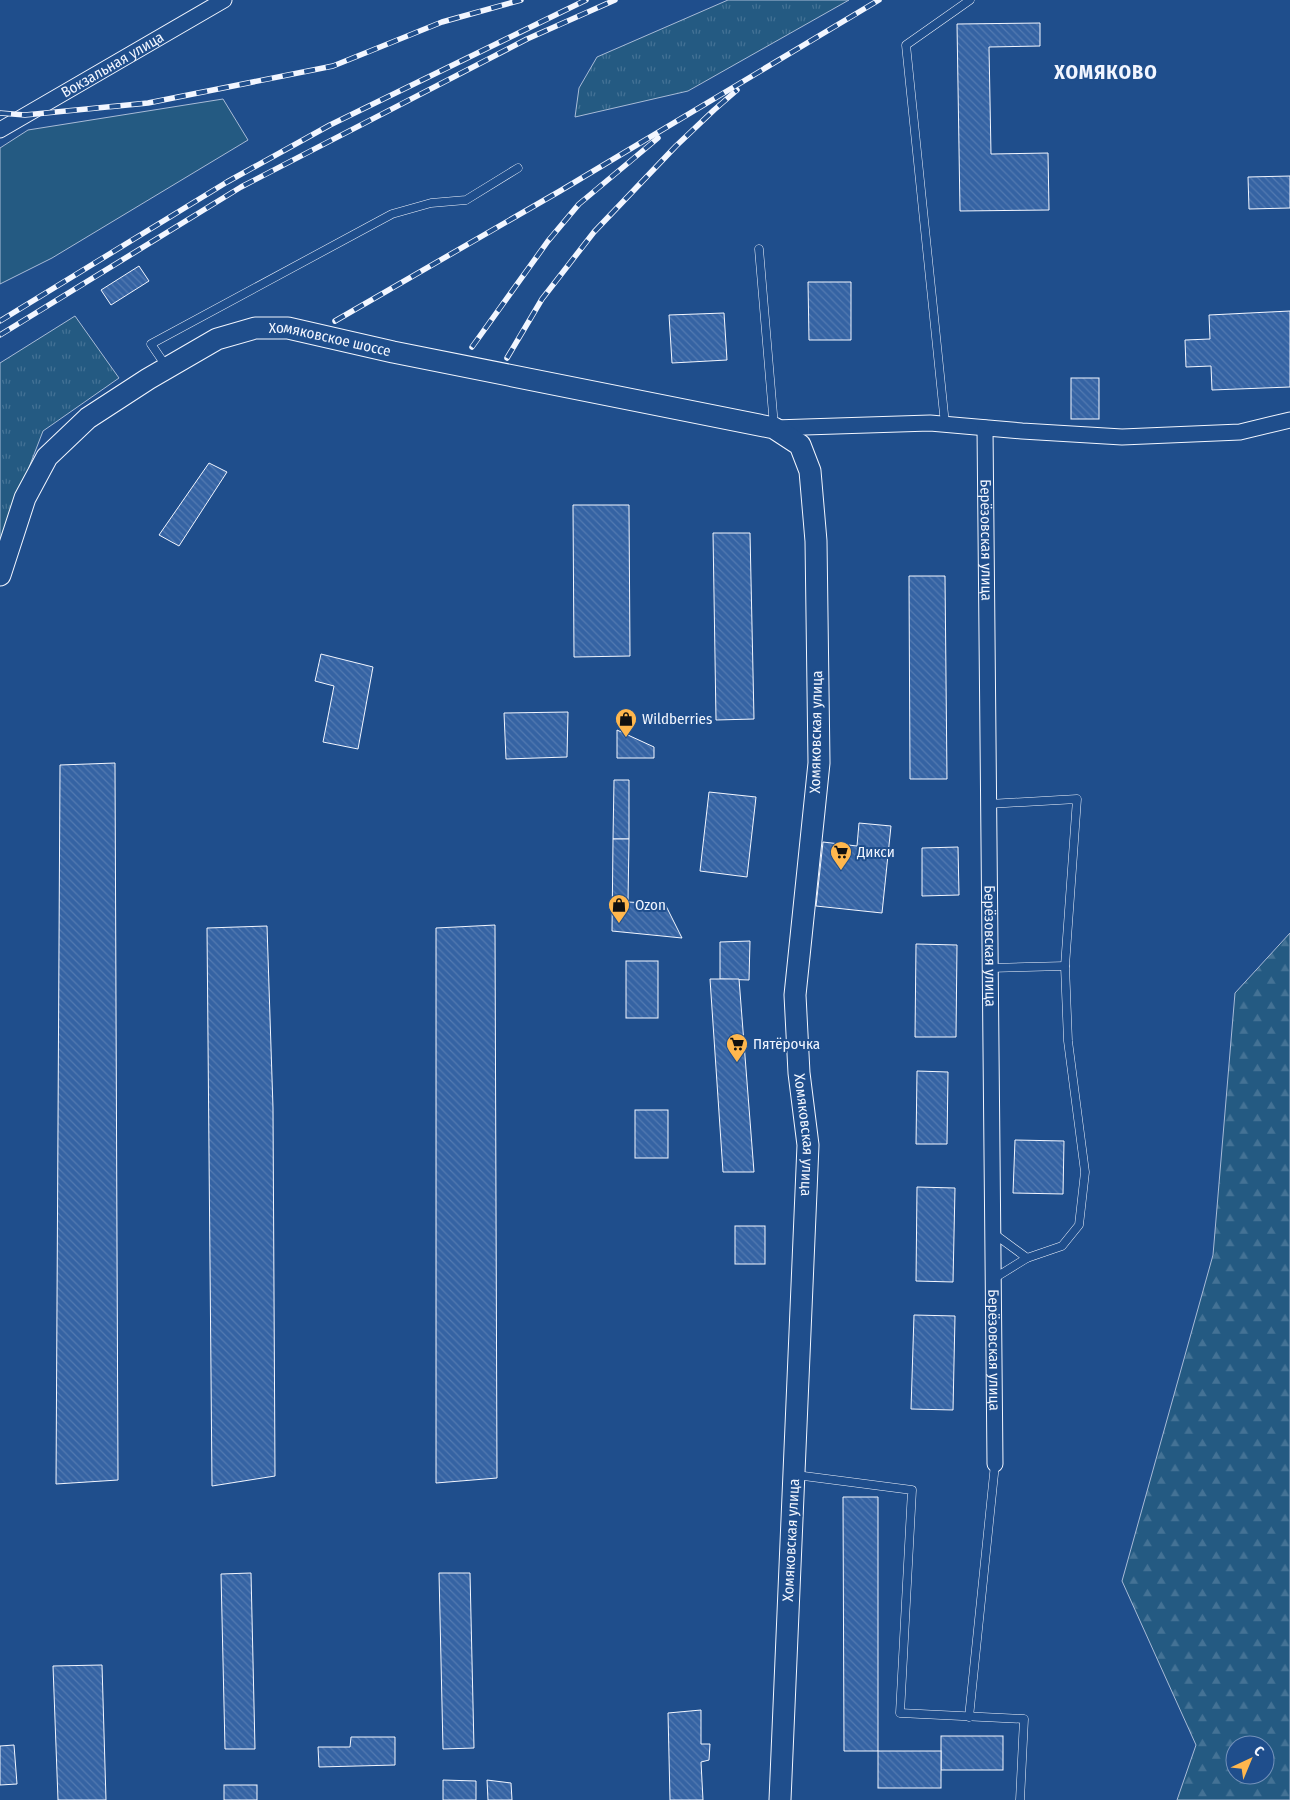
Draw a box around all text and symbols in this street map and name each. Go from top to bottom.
street label: Вокзальная улица [58,28,167,102]
district label: ХОМЯКОВО [1053,60,1158,84]
street label: Хомяковское шоссе [269,318,393,360]
street label: Берёзовская улица [976,479,996,601]
street label: Хомяковская улица [806,670,826,794]
shop icon: Wildberries [614,707,638,738]
place label: Wildberries [642,710,712,728]
supermarket icon: Дикси [829,840,853,871]
place label: Дикси [856,843,895,861]
street label: Берёзовская улица [980,885,1000,1007]
shop icon: Ozon [607,893,631,924]
place label: Ozon [635,896,666,914]
supermarket icon: Пятёрочка [725,1032,749,1063]
place label: Пятёрочка [753,1035,820,1053]
street label: Хомяковская улица [790,1073,817,1197]
street label: Берёзовская улица [984,1289,1003,1411]
street label: Хомяковская улица [779,1478,803,1602]
north arrow [1225,1735,1275,1785]
text: С [1250,1742,1268,1760]

